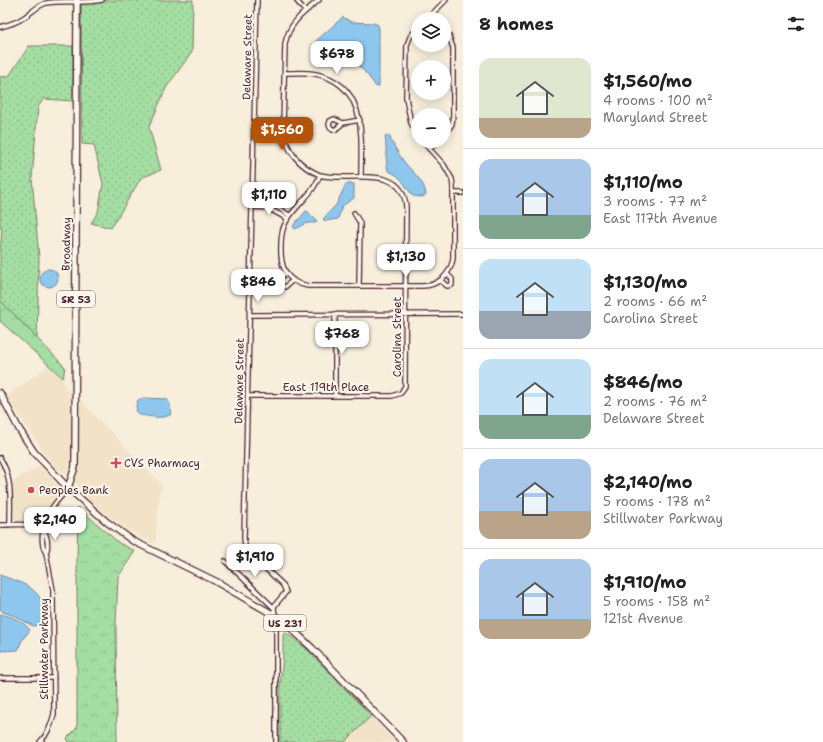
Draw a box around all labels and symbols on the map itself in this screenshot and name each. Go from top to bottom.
street label: Delaware Street [239,14,256,100]
pin: $678 [313,41,361,75]
pin: $1,560 [249,117,315,151]
pin: $1,110 [236,182,302,216]
street label: Broadway [59,217,74,271]
pin: $1,130 [373,244,439,278]
pin: $846 [234,269,282,303]
road number: SR 53 [57,291,95,307]
street label: Carolina Street [390,297,405,377]
pin: $768 [318,321,366,355]
street label: Delaware Street [231,338,248,424]
street label: East 119th Place [283,380,369,395]
place label: CVS Pharmacy [124,456,200,471]
marker: CVS Pharmacy [111,458,121,468]
place label: Peoples Bank [39,483,109,498]
marker: Peoples Bank [26,485,36,495]
pin: $2,140 [22,507,88,541]
pin: $1,910 [222,544,288,578]
street label: Stillwater Parkway [37,598,52,700]
road number: US 231 [264,615,306,631]

